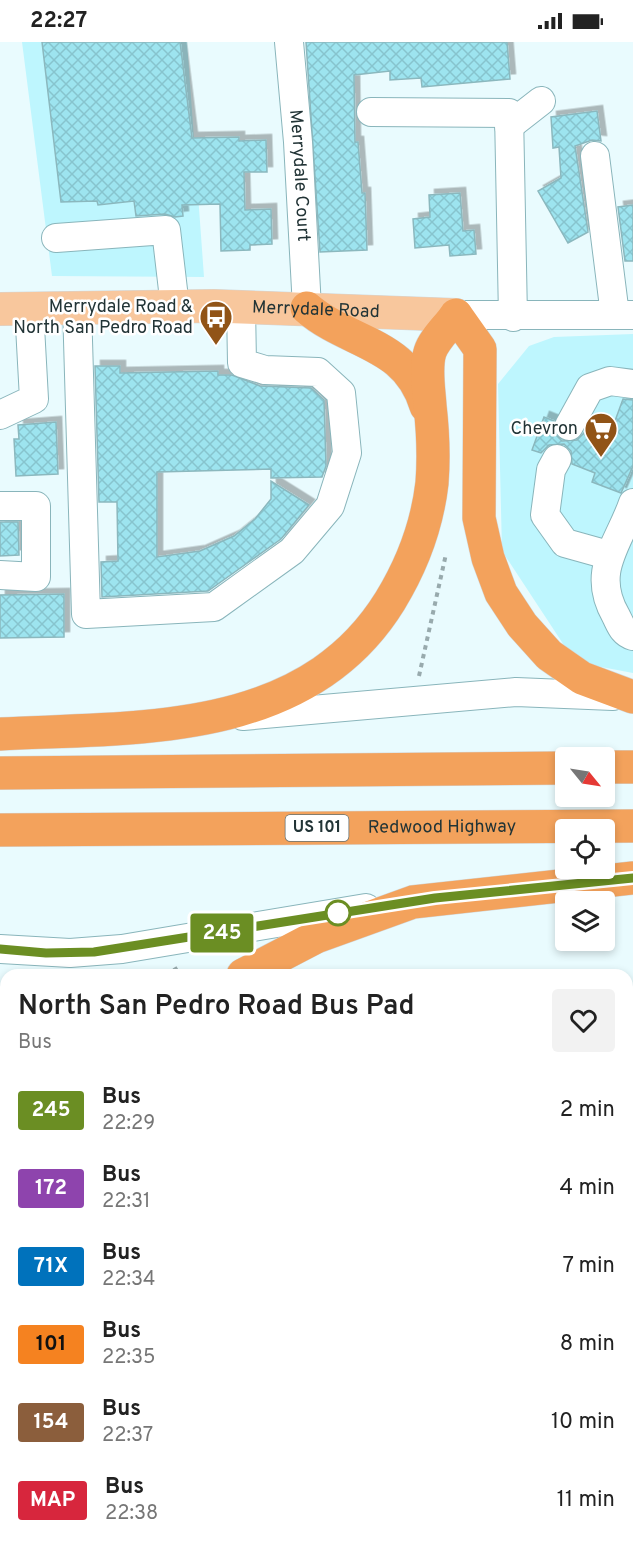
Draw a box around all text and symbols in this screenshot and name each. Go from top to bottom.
text: 22:27 [30,8,87,35]
street label: Merrydale Court [284,109,315,242]
place label: Merrydale Road & North San Pedro Road [13,296,193,340]
street label: Merrydale Road [252,296,380,324]
bus stop icon: Merrydale Road & North San Pedro Road [198,299,234,346]
supermarket icon: Chevron [583,411,619,458]
place label: Chevron [511,418,578,441]
north arrow [555,747,615,807]
map controls [555,747,615,951]
road number: US 101 [286,815,348,841]
street label: Redwood Highway [368,815,516,839]
button: locate [555,819,615,879]
button: layers [555,891,615,951]
unlabelled marker [325,900,351,926]
line badge: 245 [188,914,256,952]
text: 245 [202,920,242,947]
text: North San Pedro Road Bus Pad [18,989,414,1025]
button: heart [552,989,615,1052]
text: Bus [18,1030,52,1056]
text: Bus [102,1084,141,1111]
text: 245 [31,1097,71,1124]
text: 2 min [560,1097,615,1124]
text: 22:29 [102,1111,155,1137]
text: Bus [102,1162,141,1189]
text: 172 [35,1175,67,1202]
text: 4 min [560,1175,615,1202]
text: 22:31 [102,1189,150,1215]
text: Bus [102,1240,141,1267]
text: 71X [34,1253,68,1280]
text: 7 min [563,1253,615,1280]
text: 22:34 [102,1267,155,1293]
text: Bus [102,1318,141,1345]
text: 101 [36,1331,66,1358]
text: 8 min [560,1331,615,1358]
text: 22:35 [102,1345,155,1371]
text: Bus [102,1396,141,1423]
text: 154 [33,1409,69,1436]
text: 10 min [551,1409,615,1436]
text: 22:37 [102,1423,153,1449]
text: Bus [105,1474,144,1501]
text: MAP [30,1487,75,1514]
text: 11 min [557,1487,615,1514]
text: 22:38 [105,1501,158,1527]

